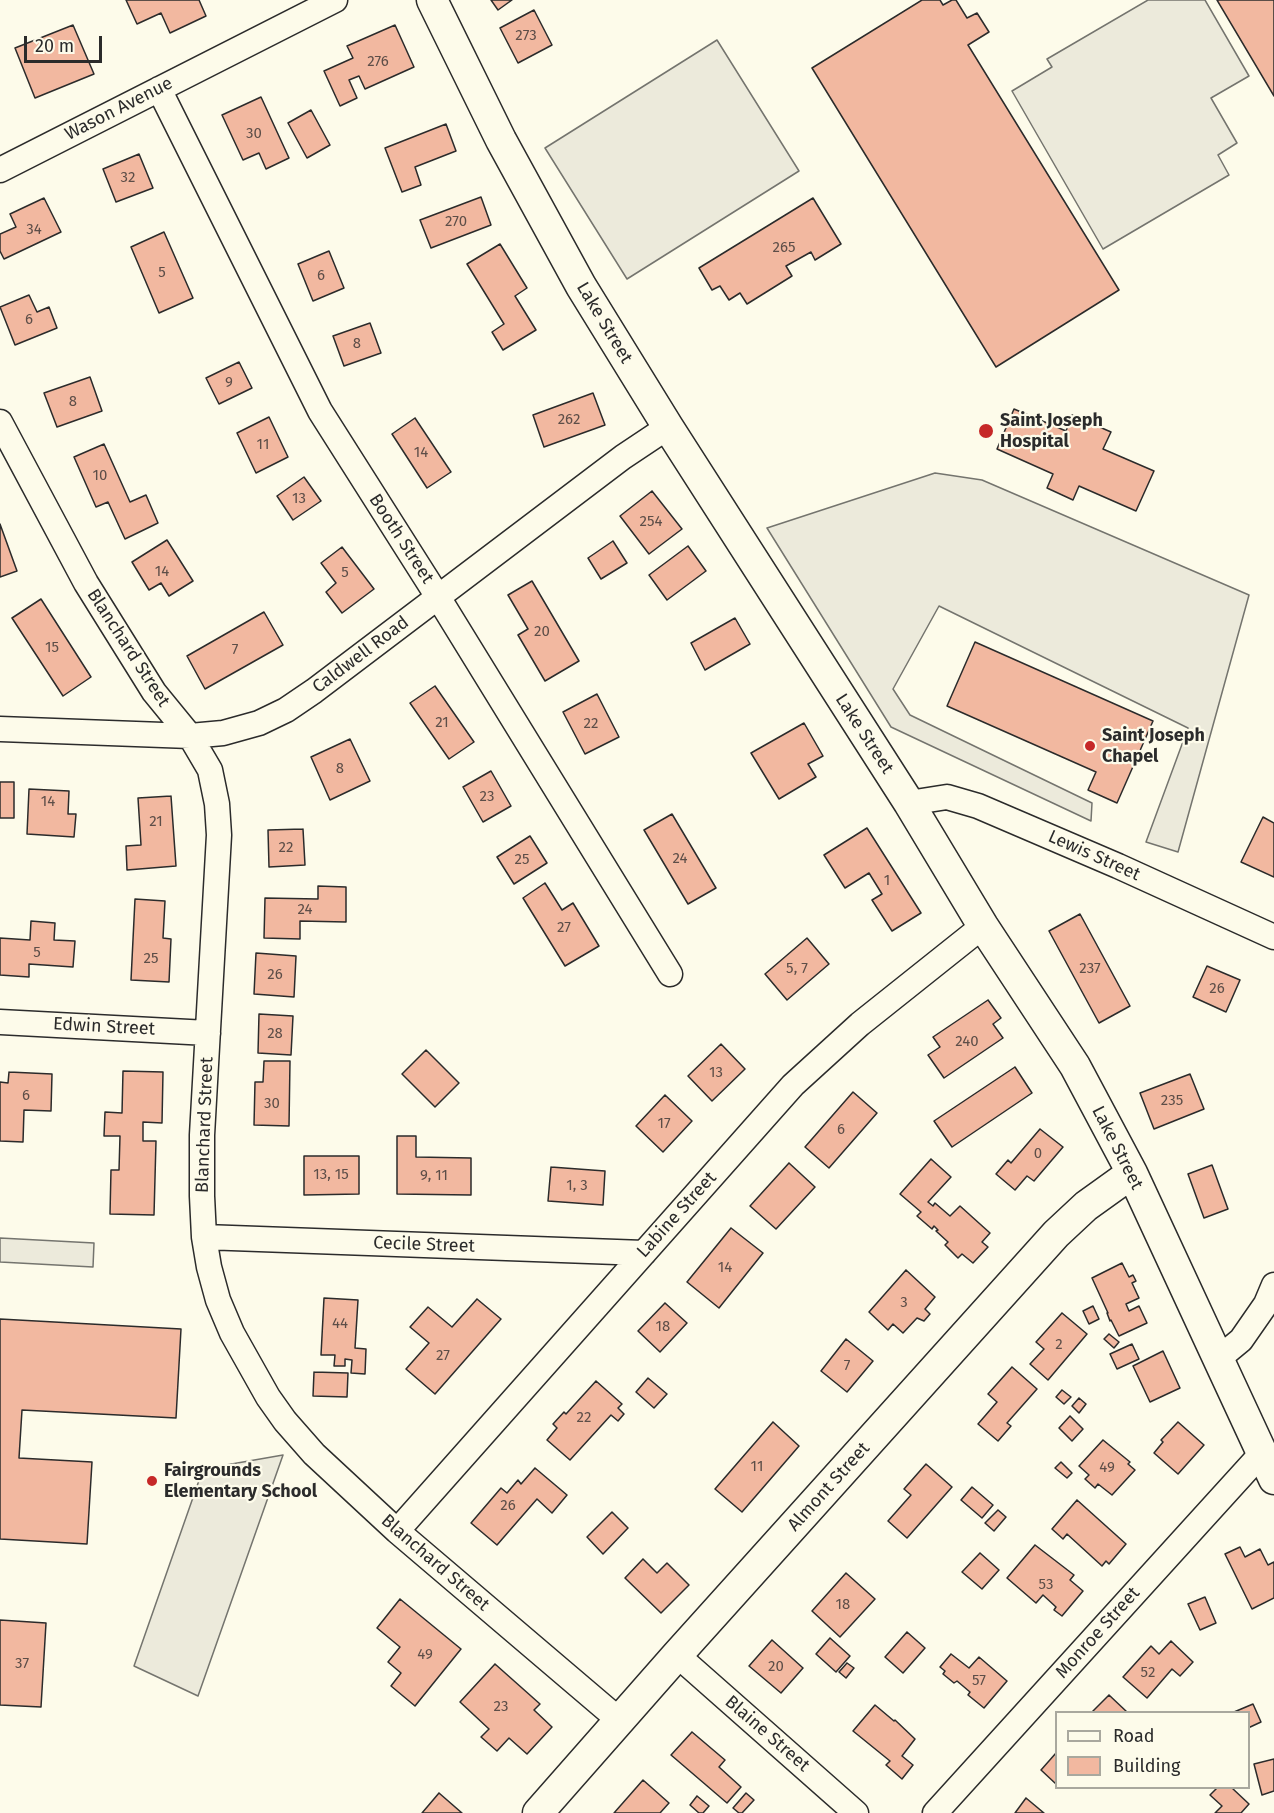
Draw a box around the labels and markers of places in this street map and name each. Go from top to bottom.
place label: Saint Joseph Hospital [1000,410,1103,452]
marker: Saint Joseph Hospital [977,422,995,440]
place label: Saint Joseph Chapel [1102,725,1205,768]
marker: Saint Joseph Chapel [1083,739,1097,753]
place label: Fairgrounds Elementary School [164,1460,317,1502]
marker: Fairgrounds Elementary School [145,1474,159,1488]

